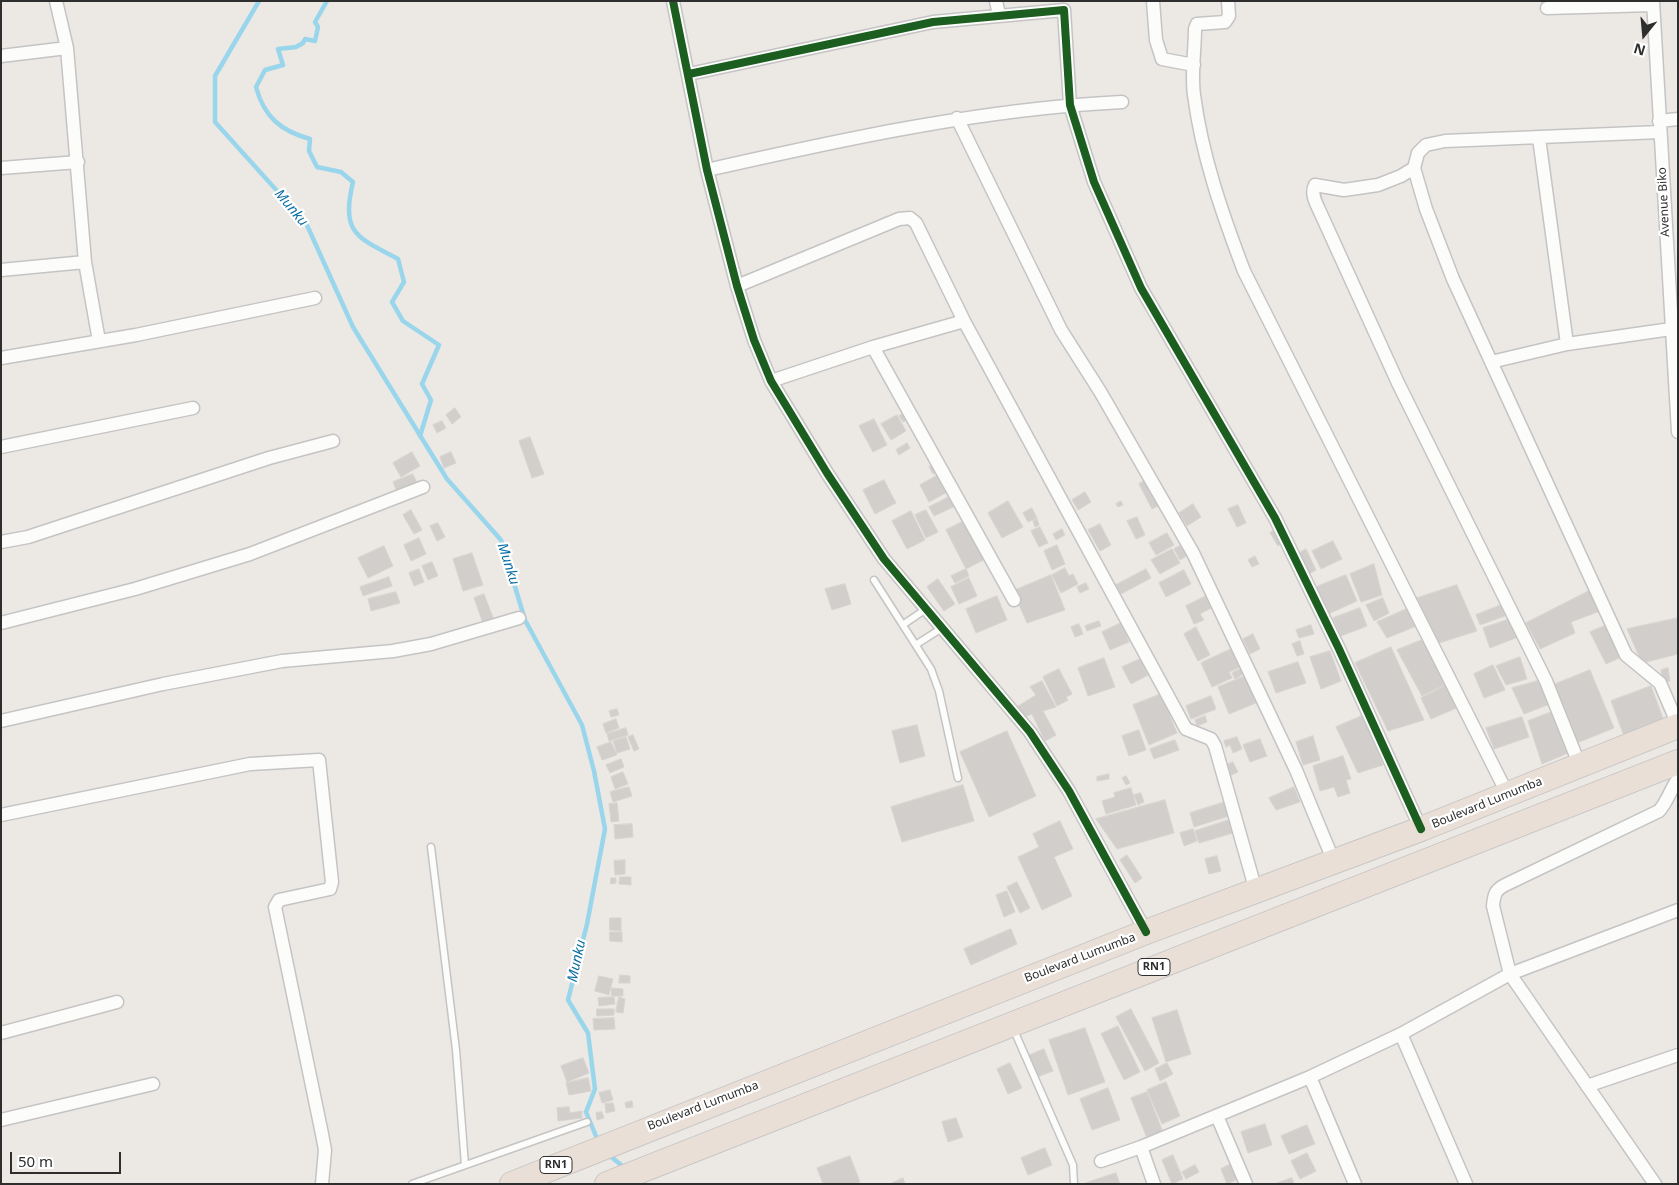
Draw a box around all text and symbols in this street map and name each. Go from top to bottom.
north arrow [1619,10,1669,60]
text: N [1631,39,1648,61]
street label: Avenue Biko [1655,167,1673,237]
water label: Munku [271,186,311,230]
water label: Munku [493,541,523,587]
street label: Boulevard Lumumba [1430,774,1544,832]
street label: Boulevard Lumumba [1022,930,1138,986]
water label: Munku [564,938,590,984]
road number: RN1 [1138,959,1170,976]
street label: Boulevard Lumumba [645,1078,761,1134]
scale bar [12,1142,124,1174]
text: 50 m [18,1151,53,1171]
road number: RN1 [540,1156,572,1174]

